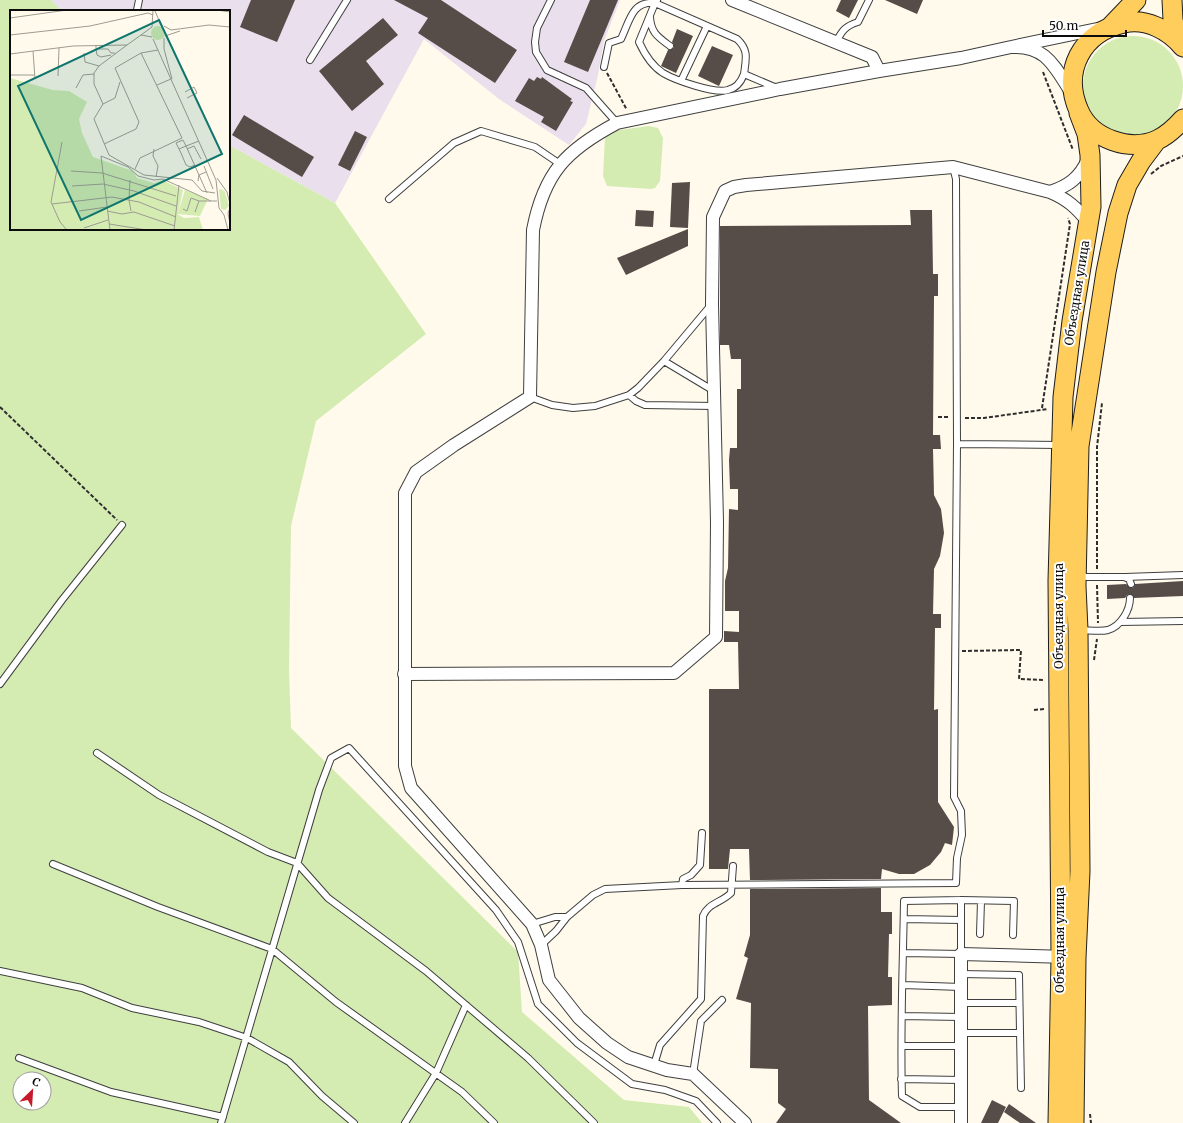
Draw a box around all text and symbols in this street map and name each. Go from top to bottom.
inset map [10,10,230,230]
scale bar [1043,12,1126,38]
text: 50 m [1049,18,1078,33]
street label: Объездная улица [1061,239,1092,346]
street label: Объездная улица [1051,562,1066,669]
street label: Объездная улица [1052,886,1067,993]
north arrow [12,1071,52,1111]
text: С [30,1074,42,1090]

